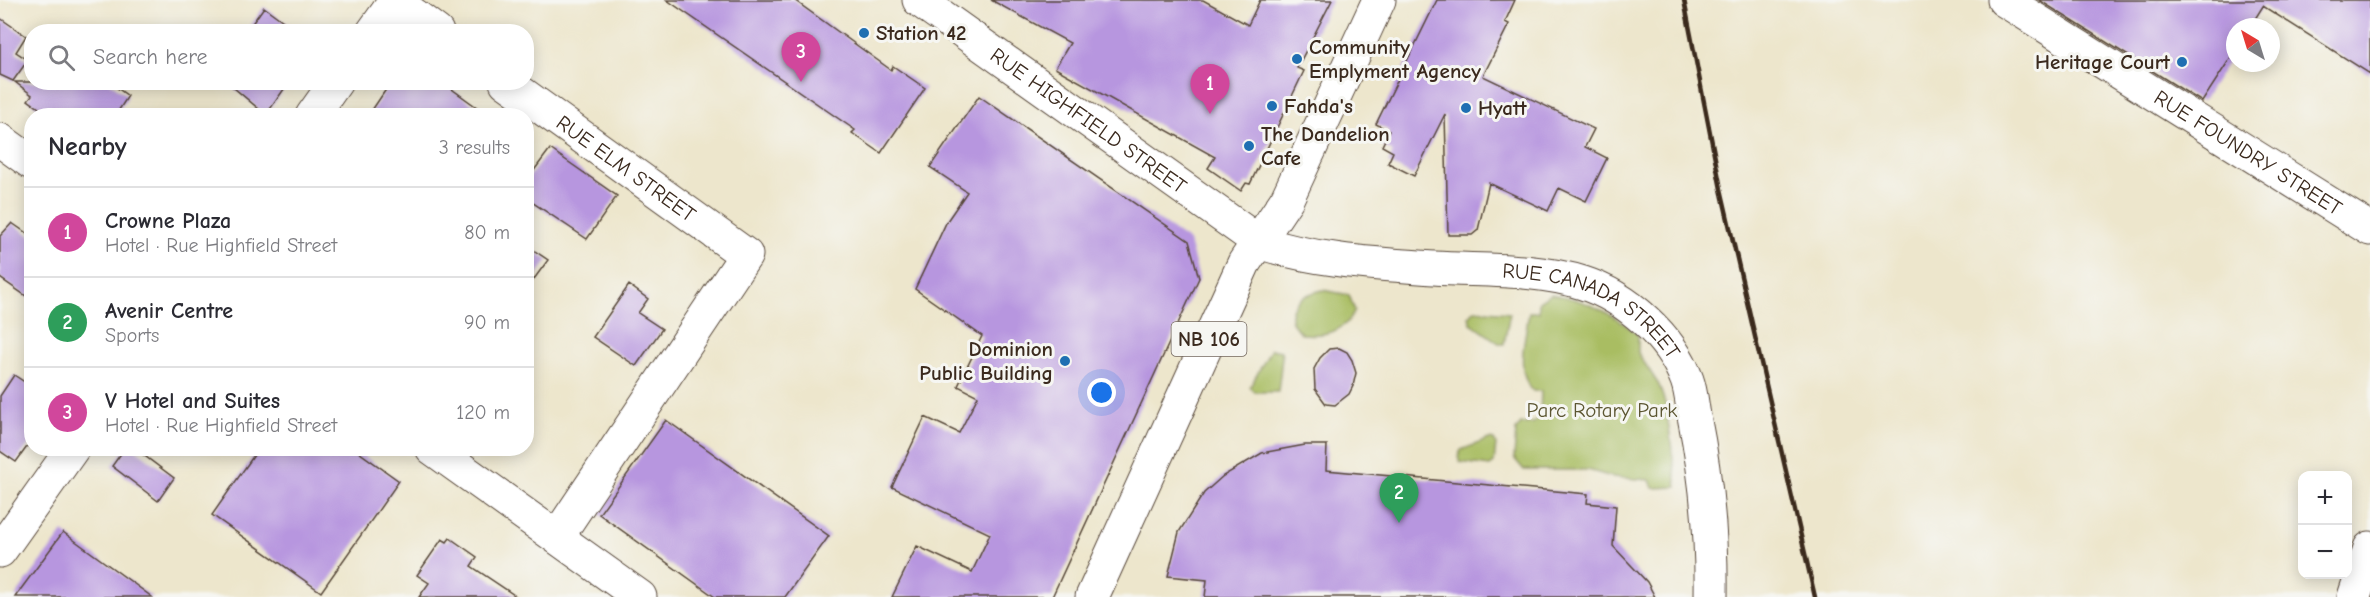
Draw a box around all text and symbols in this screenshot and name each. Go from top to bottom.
north arrow [2226,18,2280,72]
place label: Station 42 [876,21,967,45]
search box [24,24,534,90]
marker: Station 42 [857,26,871,40]
pin: 3 [782,32,820,82]
place label: Community Emplyment Agency [1309,35,1481,83]
icon: search [45,41,78,74]
street label: RUE HIGHFIELD STREET [986,43,1191,199]
text: Search here [93,44,208,70]
place label: Heritage Court [2035,50,2171,74]
marker: Community Emplyment Agency [1290,52,1304,66]
marker: Heritage Court [2175,55,2189,69]
pin: 1 [1190,64,1230,114]
street label: RUE FOUNDRY STREET [2150,85,2346,220]
place label: Fahda's [1284,94,1353,118]
place label: Hyatt [1478,96,1528,120]
marker: Fahda's [1265,99,1279,113]
marker: Hyatt [1459,101,1473,115]
street label: RUE ELM STREET [552,110,700,227]
place label: The Dandelion Cafe [1261,122,1390,170]
text: Nearby [48,132,127,162]
text: 3 results [439,136,510,159]
marker: The Dandelion Cafe [1242,139,1256,153]
text: Crowne Plaza [105,208,231,234]
text: 1 [64,221,71,244]
text: 80 m [464,221,510,244]
text: Hotel · Rue Highfield Street [105,234,337,257]
street label: RUE CANADA STREET [1502,259,1685,363]
text: Avenir Centre [105,298,233,324]
text: 2 [63,311,72,334]
text: 90 m [464,311,510,334]
road number: NB 106 [1172,322,1246,356]
text: Sports [105,324,159,347]
place label: Dominion Public Building [919,337,1053,385]
marker: Dominion Public Building [1058,354,1072,368]
your location [1087,378,1116,407]
text: V Hotel and Suites [105,388,280,414]
park label: Parc Rotary Park [1527,398,1677,422]
text: 3 [63,401,72,424]
text: 120 m [456,401,510,424]
text: Hotel · Rue Highfield Street [105,414,337,437]
map controls [2298,471,2352,579]
button: + [2298,471,2352,525]
pin: 2 [1380,474,1418,523]
button: − [2298,525,2352,579]

